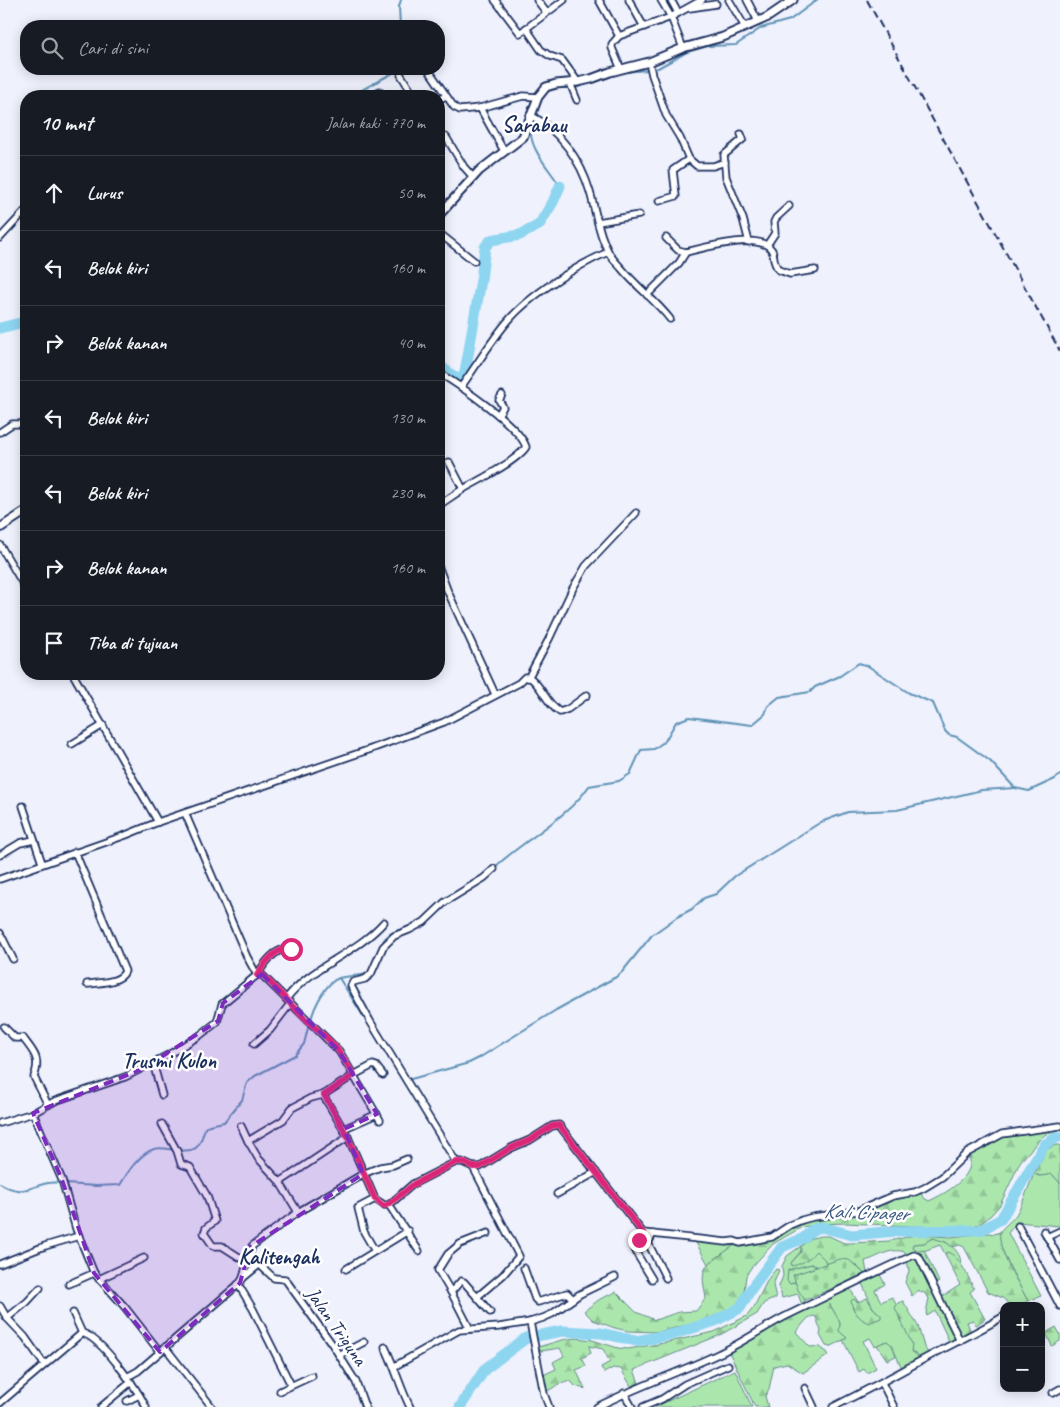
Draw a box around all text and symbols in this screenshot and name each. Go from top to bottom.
search box [20,20,445,75]
icon: search [38,34,66,62]
text: Cari di sini [78,36,148,60]
text: 10 mnt [40,110,93,136]
district label: Sarabau [502,111,568,139]
text: Jalan kaki · 770 m [327,113,425,133]
icon: ahead [40,179,68,207]
text: Lurus [87,181,122,205]
text: 50 m [398,183,425,203]
icon: left [40,254,68,282]
text: Belok kiri [87,256,147,280]
text: 160 m [391,258,425,278]
icon: right [40,329,68,357]
text: Belok kanan [87,331,166,355]
text: 40 m [398,333,425,353]
icon: left [40,404,68,432]
text: Belok kiri [87,406,147,430]
text: 130 m [391,408,425,428]
icon: left [40,479,68,507]
text: Belok kiri [87,481,147,505]
text: 230 m [391,483,425,503]
icon: right [40,554,68,582]
text: Belok kanan [87,556,166,580]
text: 160 m [391,558,425,578]
icon: arrive [40,629,68,657]
text: Tiba di tujuan [87,631,177,655]
route start [280,938,303,961]
district label: Trusmi Kulon [122,1047,217,1075]
water label: Kali Cipager [823,1198,913,1227]
route end [628,1229,651,1252]
district label: Kalitengah [238,1243,320,1271]
street label: Jalan Triguna [300,1281,374,1372]
map controls [1000,1302,1045,1392]
button: + [1000,1302,1045,1347]
button: − [1000,1347,1045,1392]

